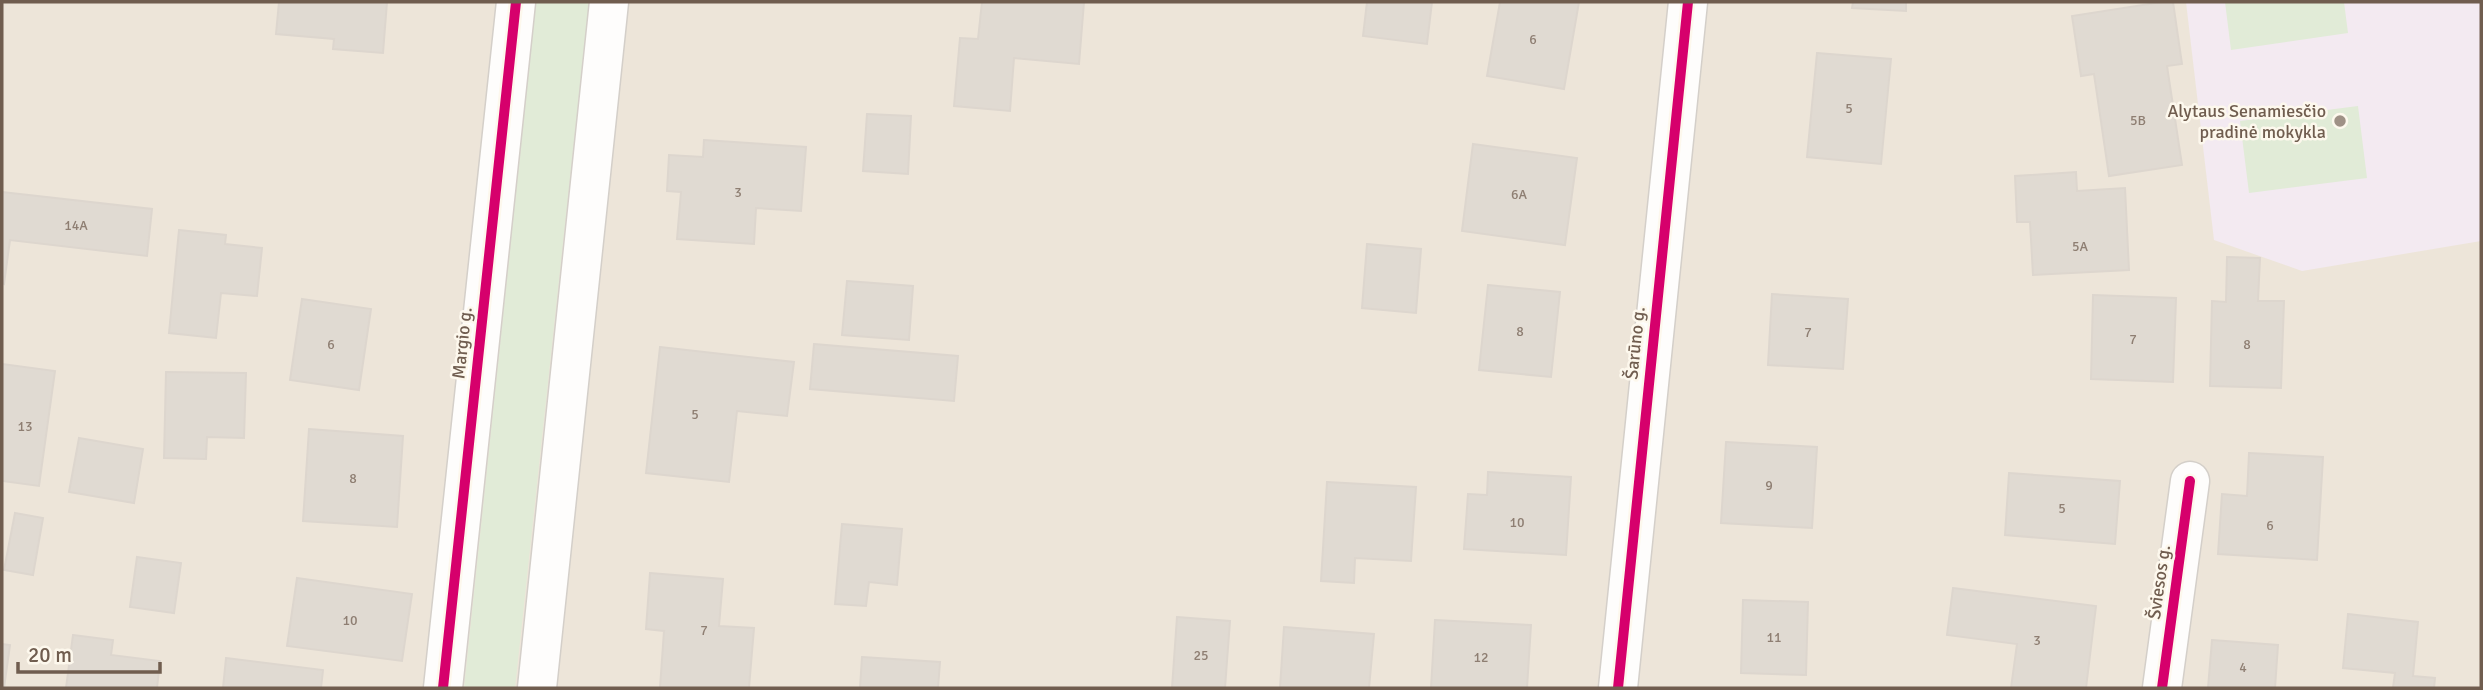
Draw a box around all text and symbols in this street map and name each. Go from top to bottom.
house number: 6 [1529,31,1537,48]
house number: 5 [1845,100,1853,117]
place label: Alytaus Senamiesčio pradinė mokykla [2167,100,2326,143]
house number: 5B [2130,112,2146,129]
marker: Alytaus Senamiesčio pradinė mokykla [2332,113,2348,129]
house number: 3 [734,184,742,201]
house number: 6A [1511,186,1527,203]
house number: 14A [64,217,88,234]
house number: 5A [2072,238,2088,255]
street label: Margio g. [447,306,477,380]
street label: Šarūno g. [1620,306,1650,380]
house number: 8 [1516,323,1524,340]
house number: 7 [1804,324,1812,341]
house number: 7 [2129,331,2137,348]
house number: 6 [327,336,335,353]
house number: 8 [2243,336,2251,353]
house number: 5 [691,406,699,423]
house number: 13 [17,418,33,435]
house number: 8 [349,470,357,487]
house number: 9 [1765,477,1773,494]
house number: 5 [2058,500,2066,517]
house number: 10 [1509,514,1525,531]
house number: 6 [2266,517,2274,534]
street label: Šviesos g. [2143,543,2175,621]
house number: 10 [342,612,358,629]
house number: 7 [700,622,708,639]
house number: 11 [1766,629,1782,646]
scale bar [18,630,159,674]
house number: 3 [2033,632,2041,649]
text: 20 m [28,642,72,668]
house number: 25 [1193,647,1209,664]
house number: 12 [1473,649,1489,666]
house number: 4 [2239,659,2247,676]

